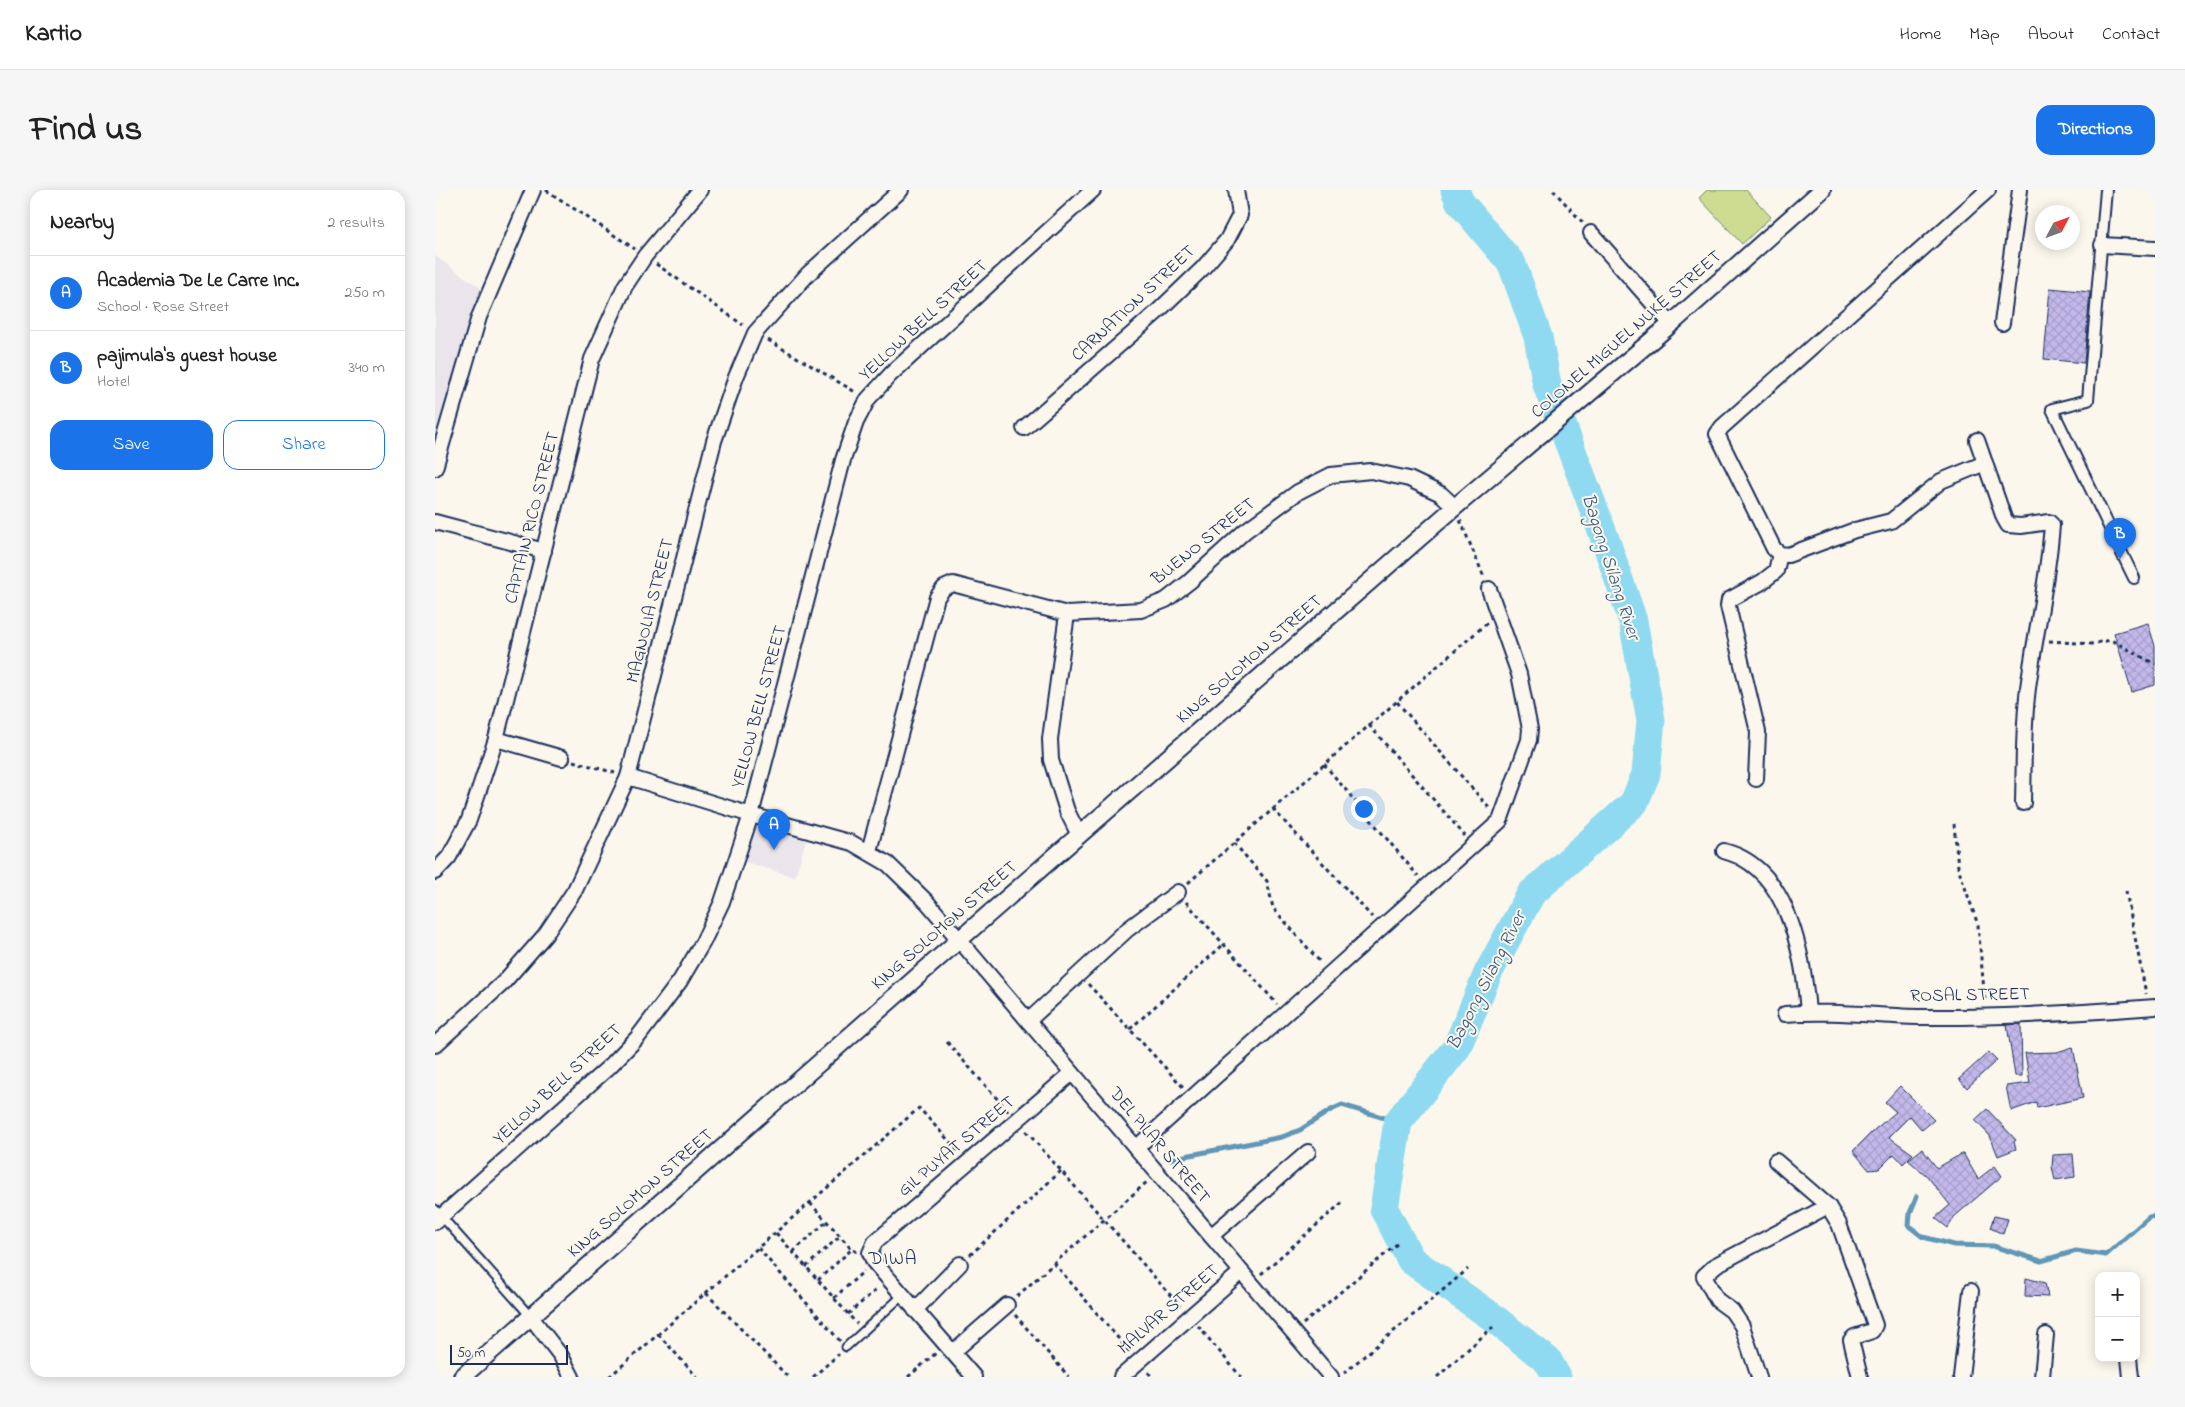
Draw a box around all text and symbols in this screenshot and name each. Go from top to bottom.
text: Kartio [25,17,82,52]
text: Home [1900,22,1941,48]
text: Map [1969,22,2000,48]
text: About [2028,22,2074,48]
text: Contact [2102,22,2160,48]
text: Find us [30,105,142,156]
button: Directions [2036,105,2155,155]
north arrow [2035,205,2080,250]
text: Nearby [50,208,114,238]
text: 2 results [327,211,385,235]
street label: CARNATION STREET [1066,240,1202,368]
street label: COLONEL MIGUEL NUKE STREET [1526,245,1728,425]
street label: YELLOW BELL STREET [854,254,994,388]
text: Academia De Le Carre Inc. [97,268,299,295]
text: A [61,281,71,305]
text: 250 m [345,281,385,305]
text: School · Rose Street [97,295,229,319]
text: pajimula's guest house [97,343,277,370]
text: B [61,356,71,380]
text: 340 m [348,356,385,380]
text: Hotel [97,370,130,394]
button: Save [50,420,213,470]
button: Share [223,420,385,470]
street label: CAPTAIN RICO STREET [499,429,567,607]
water label: Bagong Silang River [1573,490,1647,646]
street label: BUENO STREET [1146,492,1261,593]
pin: B [2104,518,2136,559]
street label: MAGNOLIA STREET [621,536,681,686]
street label: KING SOLOMON STREET [1171,589,1329,731]
street label: YELLOW BELL STREET [726,623,794,791]
your location [1351,796,1377,822]
pin: A [758,809,790,850]
street label: KING SOLOMON STREET [866,855,1024,997]
water label: Bagong Silang River [1440,905,1535,1055]
street label: ROSAL STREET [1910,982,2030,1010]
street label: YELLOW BELL STREET [488,1018,628,1152]
street label: DEL PILAR STREET [1102,1081,1216,1210]
street label: GIL PUYAT STREET [893,1090,1021,1204]
street label: KING SOLOMON STREET [562,1123,720,1265]
district label: DIWA [868,1246,917,1273]
street label: MALVAR STREET [1113,1259,1225,1361]
map controls [2095,1272,2140,1362]
button: + [2095,1272,2140,1317]
button: − [2095,1317,2140,1362]
scale bar [450,1342,567,1365]
text: 50 m [457,1343,485,1364]

